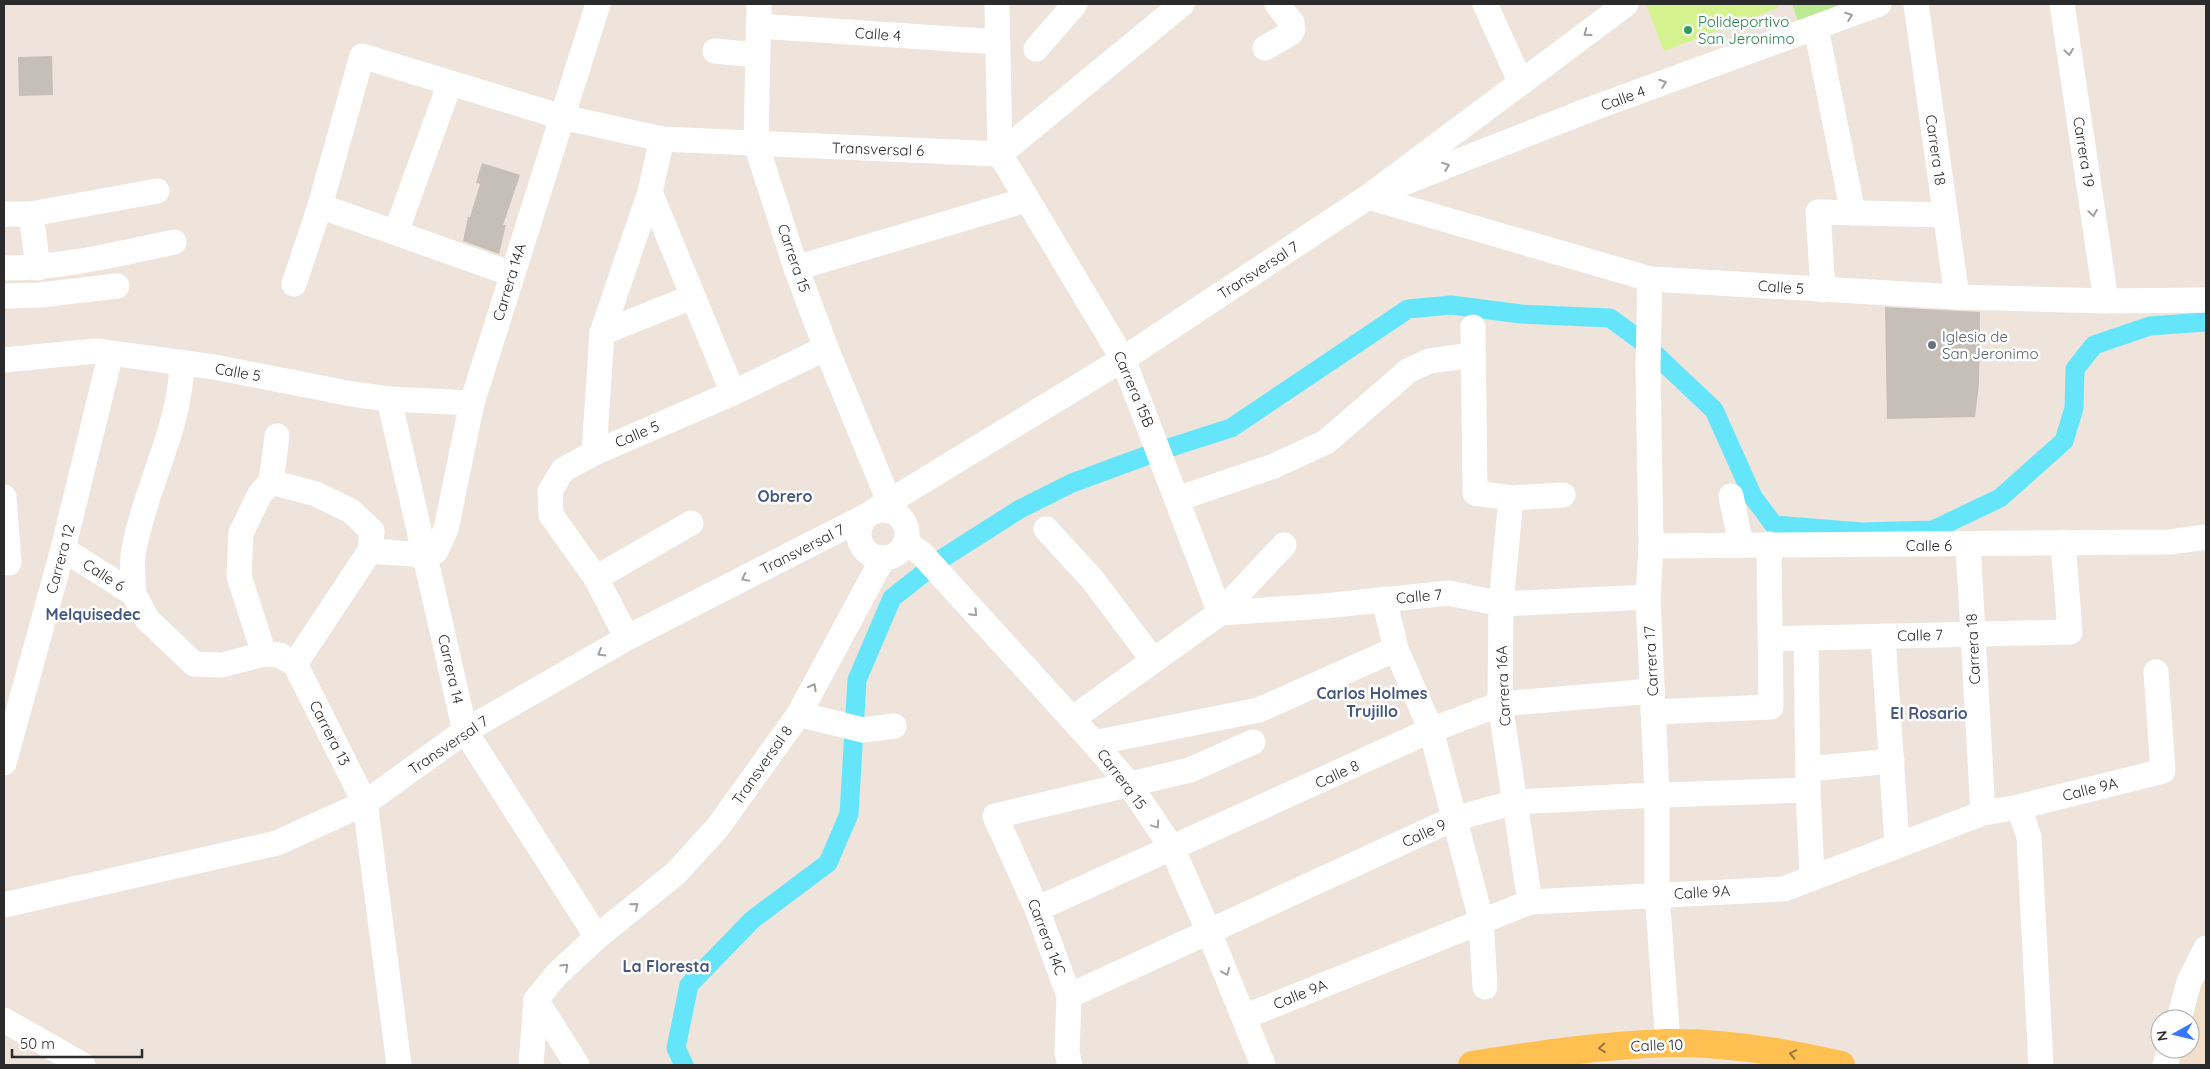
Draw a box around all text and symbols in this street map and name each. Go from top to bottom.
place label: Polideportivo San Jeronimo [1698,12,1794,48]
one-way arrow [1844,12,1853,22]
street label: Calle 4 [854,23,902,45]
marker: Polideportivo San Jeronimo [1682,24,1694,36]
one-way arrow [1583,27,1593,36]
one-way arrow [2063,48,2074,56]
one-way arrow [1658,79,1667,89]
street label: Calle 4 [1598,81,1648,115]
street label: Carrera 18 [1922,114,1950,186]
street label: Carrera 19 [2069,115,2099,189]
street label: Transversal 6 [831,138,925,160]
one-way arrow [1441,162,1450,173]
one-way arrow [2087,209,2098,217]
street label: Carrera 15 [773,221,815,295]
street label: Transversal 7 [1214,237,1302,303]
street label: Carrera 14A [488,241,530,323]
street label: Calle 5 [1757,276,1805,298]
place label: Iglesia de San Jeronimo [1942,327,2038,363]
marker: Iglesia de San Jeronimo [1926,339,1938,351]
street label: Carrera 15B [1109,348,1159,430]
street label: Calle 5 [214,359,262,385]
street label: Calle 5 [612,416,662,452]
district label: Obrero [758,486,812,506]
street label: Transversal 7 [757,519,848,578]
street label: Carrera 12 [42,522,78,596]
street label: Calle 6 [1906,536,1952,555]
street label: Calle 6 [79,554,129,596]
one-way arrow [741,572,750,582]
street label: Calle 7 [1395,585,1443,607]
district label: Melquisedec [46,604,140,624]
one-way arrow [968,608,977,617]
street label: Carrera 18 [1962,613,1984,685]
street label: Carrera 17 [1640,625,1662,697]
street label: Calle 7 [1897,625,1943,645]
street label: Carrera 14 [434,632,468,706]
street label: Carrera 16A [1491,645,1515,727]
one-way arrow [597,647,606,657]
one-way arrow [807,683,817,692]
district label: Carlos Holmes Trujillo [1316,683,1428,721]
street label: Carrera 13 [305,697,355,769]
district label: El Rosario [1890,703,1968,723]
street label: Transversal 7 [404,711,492,779]
street label: Transversal 8 [728,722,796,808]
street label: Carrera 15 [1093,745,1151,813]
street label: Calle 8 [1312,756,1362,792]
street label: Calle 9A [2060,773,2120,805]
street label: Calle 9 [1399,815,1449,851]
one-way arrow [1150,820,1159,829]
street label: Calle 9A [1673,881,1731,903]
street label: Carrera 14C [1024,896,1070,978]
one-way arrow [629,904,638,912]
district label: La Floresta [623,956,710,976]
one-way arrow [559,964,568,973]
one-way arrow [1219,967,1230,976]
street label: Calle 9A [1270,975,1330,1013]
north arrow [2150,1009,2200,1059]
scale bar [12,1026,142,1058]
text: N [2152,1029,2172,1042]
text: 50 m [20,1034,55,1053]
street label: Calle 10 [1630,1035,1684,1055]
one-way arrow [1598,1043,1606,1054]
one-way arrow [1789,1050,1798,1060]

